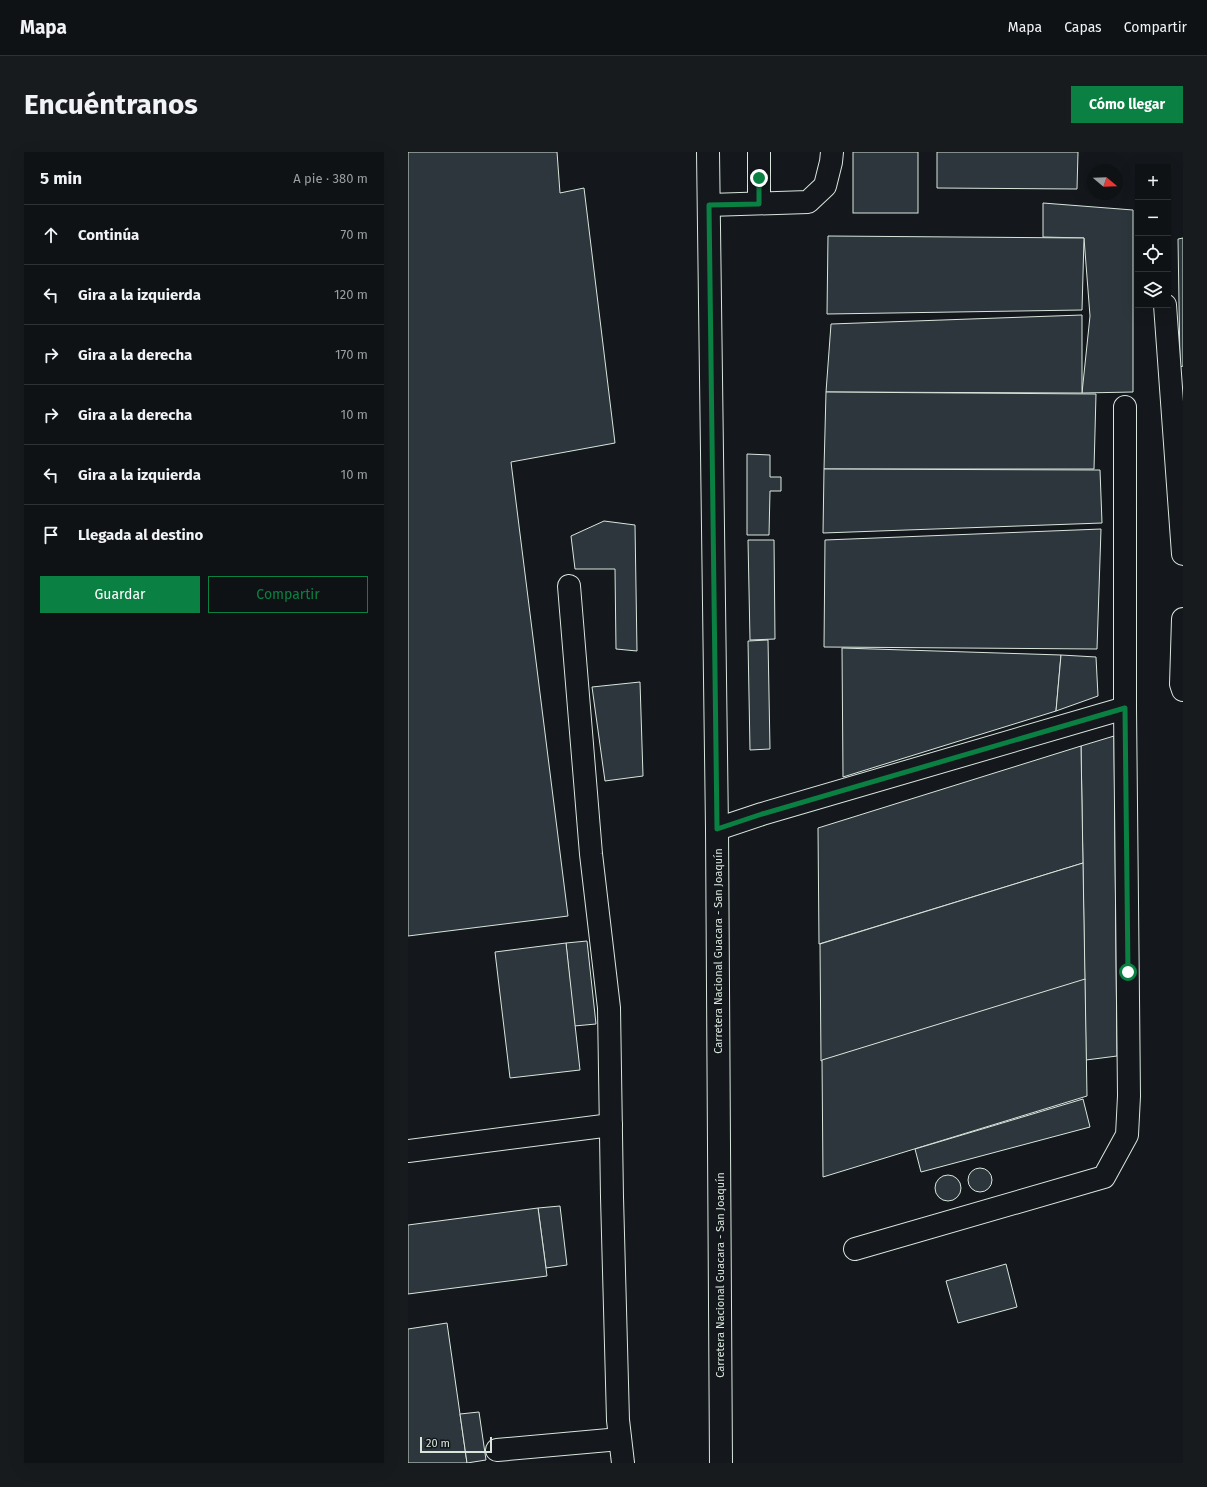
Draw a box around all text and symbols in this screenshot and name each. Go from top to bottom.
text: Mapa [20,16,67,39]
text: Mapa [1008,19,1042,36]
text: Capas [1064,19,1102,36]
text: Compartir [1124,19,1187,36]
button: Cómo llegar [1071,86,1183,123]
text: Encuéntranos [24,88,198,121]
north arrow [1087,164,1123,200]
map controls [1135,164,1171,308]
button: + [1135,164,1171,200]
text: 5 min [40,168,82,189]
route end [750,169,768,187]
text: A pie · 380 m [293,171,368,186]
button: − [1135,200,1171,236]
icon: ahead [40,224,62,246]
text: Continúa [78,226,139,244]
text: 70 m [341,227,368,242]
button: locate [1135,236,1171,272]
button: layers [1135,272,1171,308]
icon: left [40,284,62,306]
text: Gira a la izquierda [78,286,201,304]
text: 120 m [334,287,368,302]
icon: right [40,344,62,366]
text: Gira a la derecha [78,346,192,364]
text: 170 m [335,347,368,362]
icon: right [40,404,62,426]
text: Gira a la derecha [78,406,192,424]
text: 10 m [341,407,368,422]
icon: left [40,464,62,486]
text: Gira a la izquierda [78,466,201,484]
text: 10 m [341,467,368,482]
icon: arrive [40,524,62,546]
text: Llegada al destino [78,526,203,544]
button: Guardar [40,576,200,613]
button: Compartir [208,576,368,613]
street label: Carretera Nacional Guacara - San Joaquín [712,848,725,1054]
route start [1119,963,1137,981]
street label: Carretera Nacional Guacara - San Joaquín [714,1172,727,1378]
scale bar [420,1435,492,1454]
text: 20 m [426,1437,450,1450]

